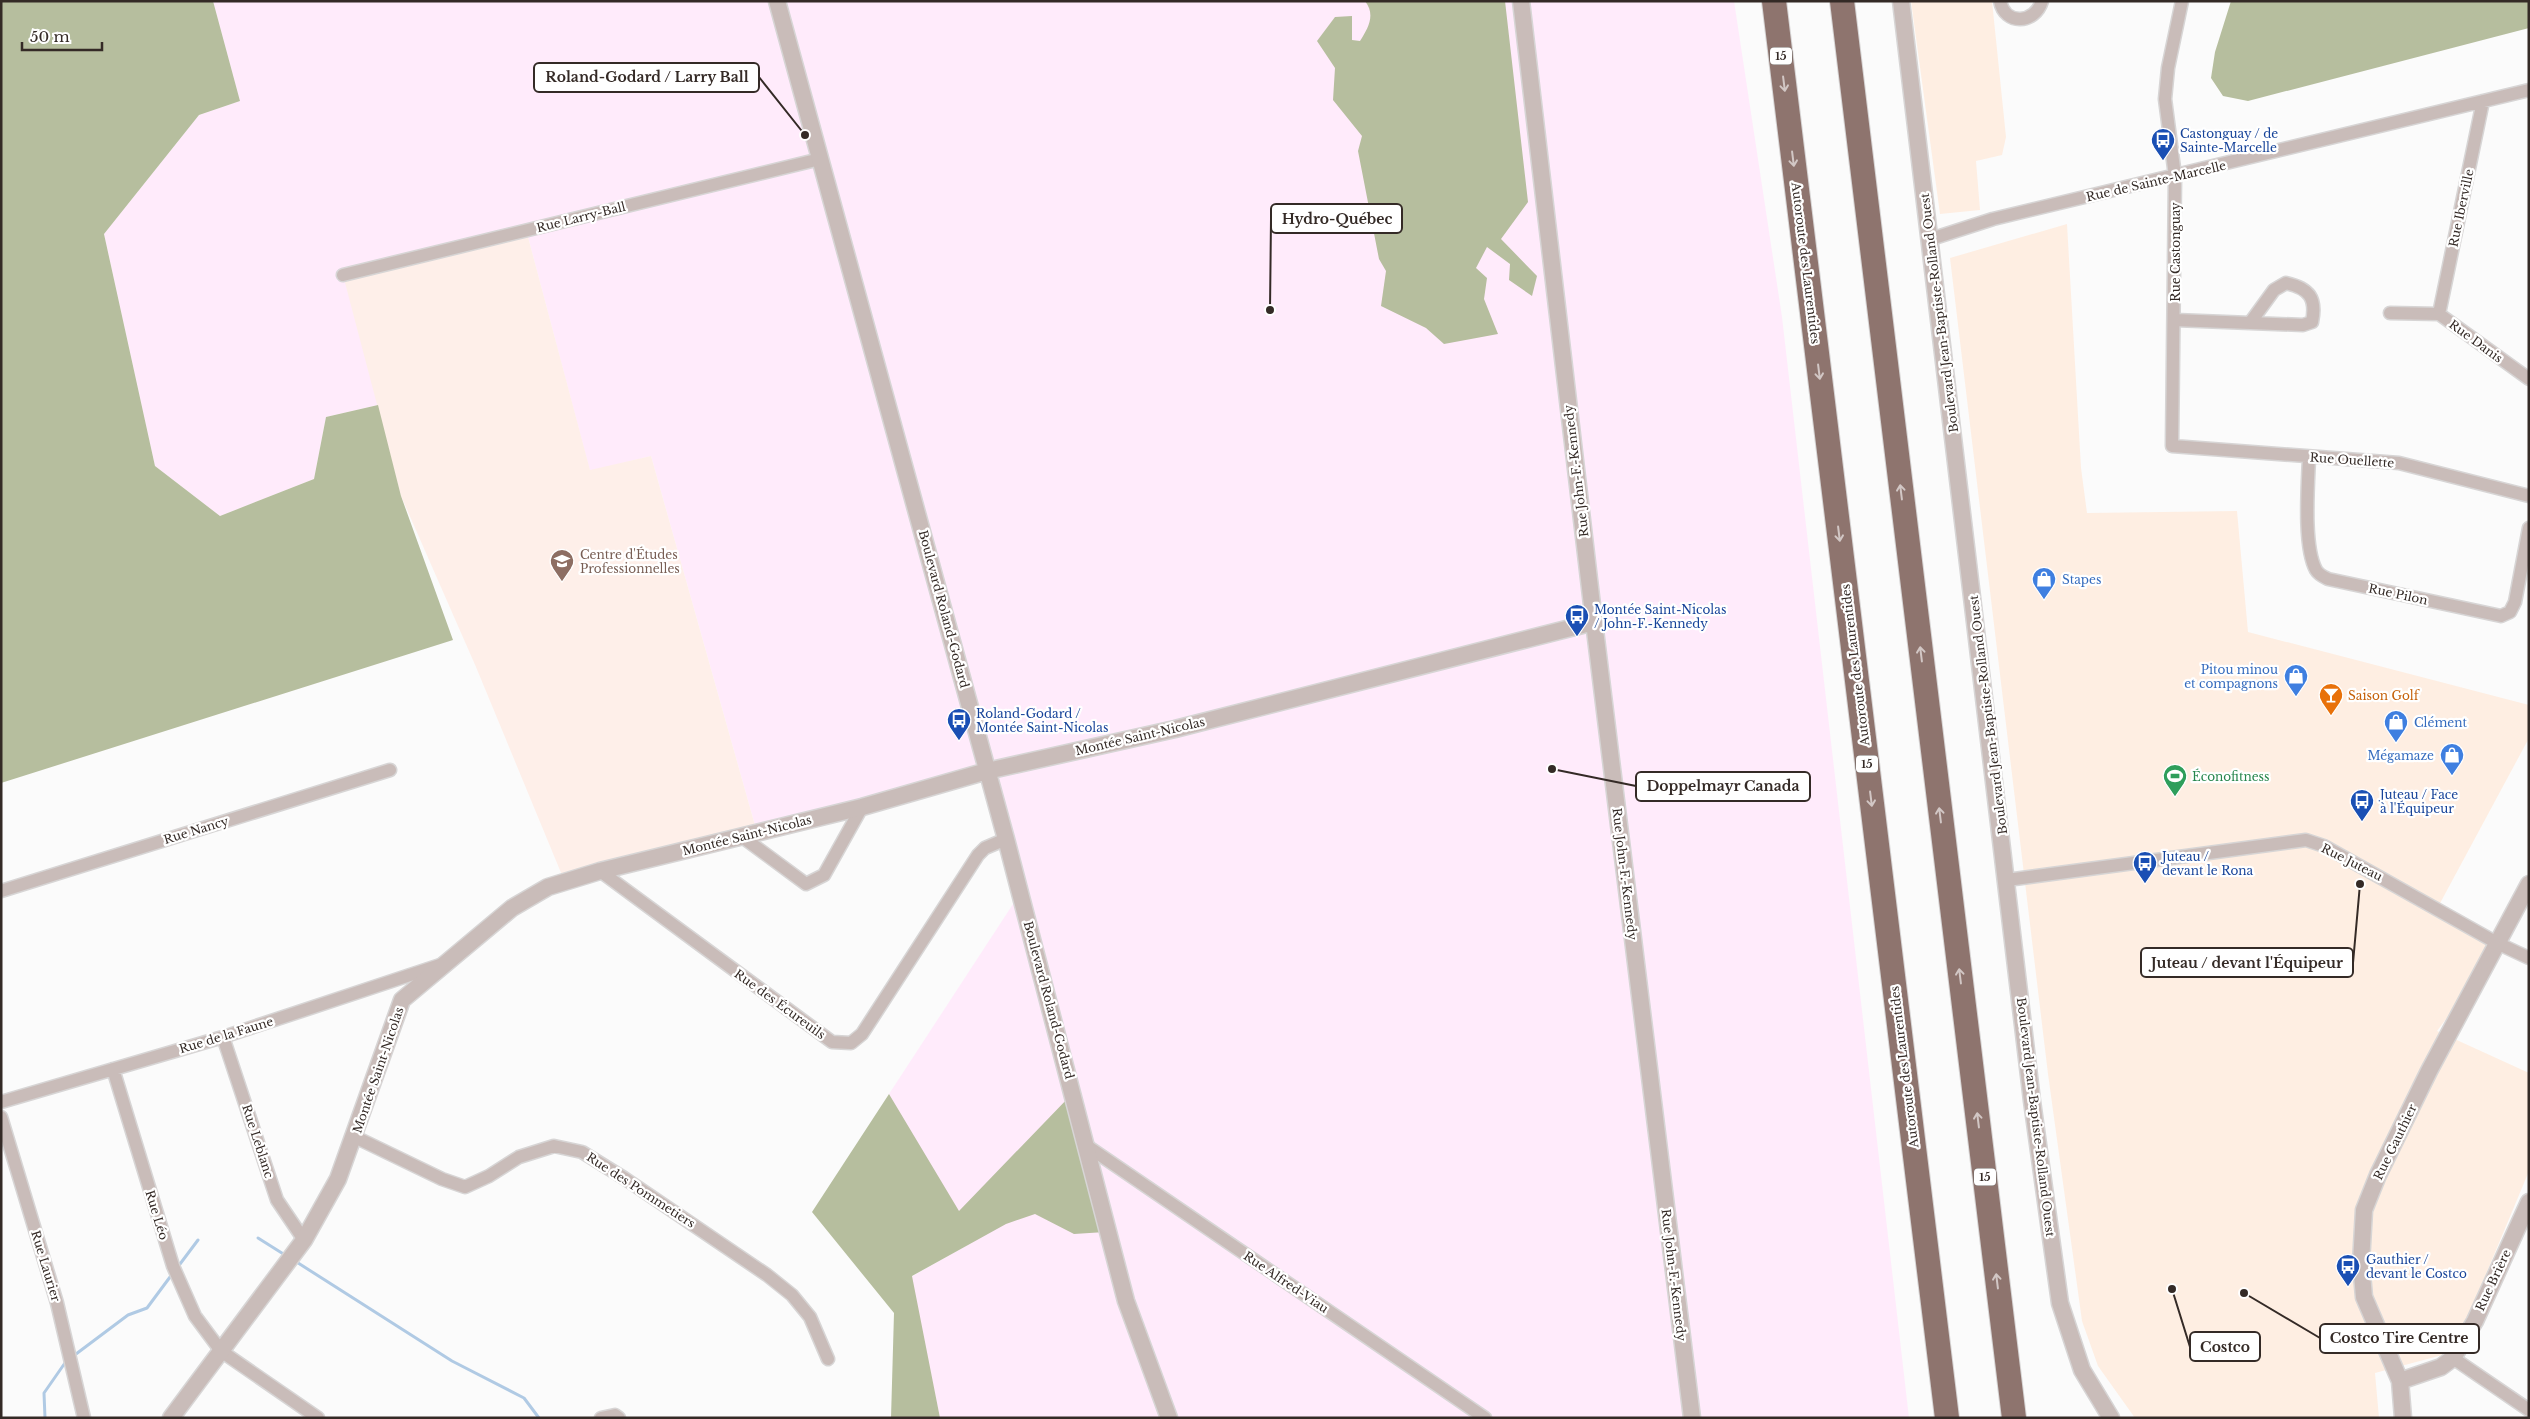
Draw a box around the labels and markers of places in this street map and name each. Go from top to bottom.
callout: Roland-Godard / Larry Ball [534,63,759,92]
place label: Castonguay / de Sainte-Marcelle [2180,126,2278,155]
bus stop icon: Castonguay / de Sainte-Marcelle [2150,127,2176,161]
callout: Hydro-Québec [1271,204,1402,233]
place label: Centre d'Études Professionnelles [580,546,680,576]
school or university icon: Centre d'Études Professionnelles [549,548,575,582]
shop icon: Stapes [2031,566,2057,600]
place label: Stapes [2062,572,2101,587]
place label: Montée Saint-Nicolas / John-F.-Kennedy [1594,602,1726,631]
bus stop icon: Montée Saint-Nicolas / John-F.-Kennedy [1564,603,1590,637]
place label: Pitou minou et compagnons [2184,662,2278,691]
shop icon: Pitou minou et compagnons [2283,663,2309,697]
bar icon: Saison Golf [2318,682,2344,716]
place label: Saison Golf [2348,688,2421,703]
place label: Roland-Godard / Montée Saint-Nicolas [976,706,1108,735]
bus stop icon: Roland-Godard / Montée Saint-Nicolas [946,707,972,741]
shop icon: Clément [2383,709,2409,743]
place label: Clément [2414,715,2467,730]
shop icon: Mégamaze [2439,742,2465,776]
place label: Mégamaze [2367,748,2434,763]
sports icon: Éconofitness [2162,763,2188,797]
place label: Éconofitness [2192,768,2270,784]
callout: Doppelmayr Canada [1636,772,1810,801]
place label: Juteau / Face à l'Équipeur [2378,787,2458,816]
bus stop icon: Juteau / Face à l'Équipeur [2349,788,2375,822]
place label: Juteau / devant le Rona [2160,849,2254,878]
bus stop icon: Juteau / devant le Rona [2132,850,2158,884]
callout: Juteau / devant l'Équipeur [2141,948,2353,977]
place label: Gauthier / devant le Costco [2366,1252,2467,1281]
bus stop icon: Gauthier / devant le Costco [2335,1253,2361,1287]
callout: Costco Tire Centre [2320,1324,2479,1353]
callout: Costco [2190,1332,2260,1361]

